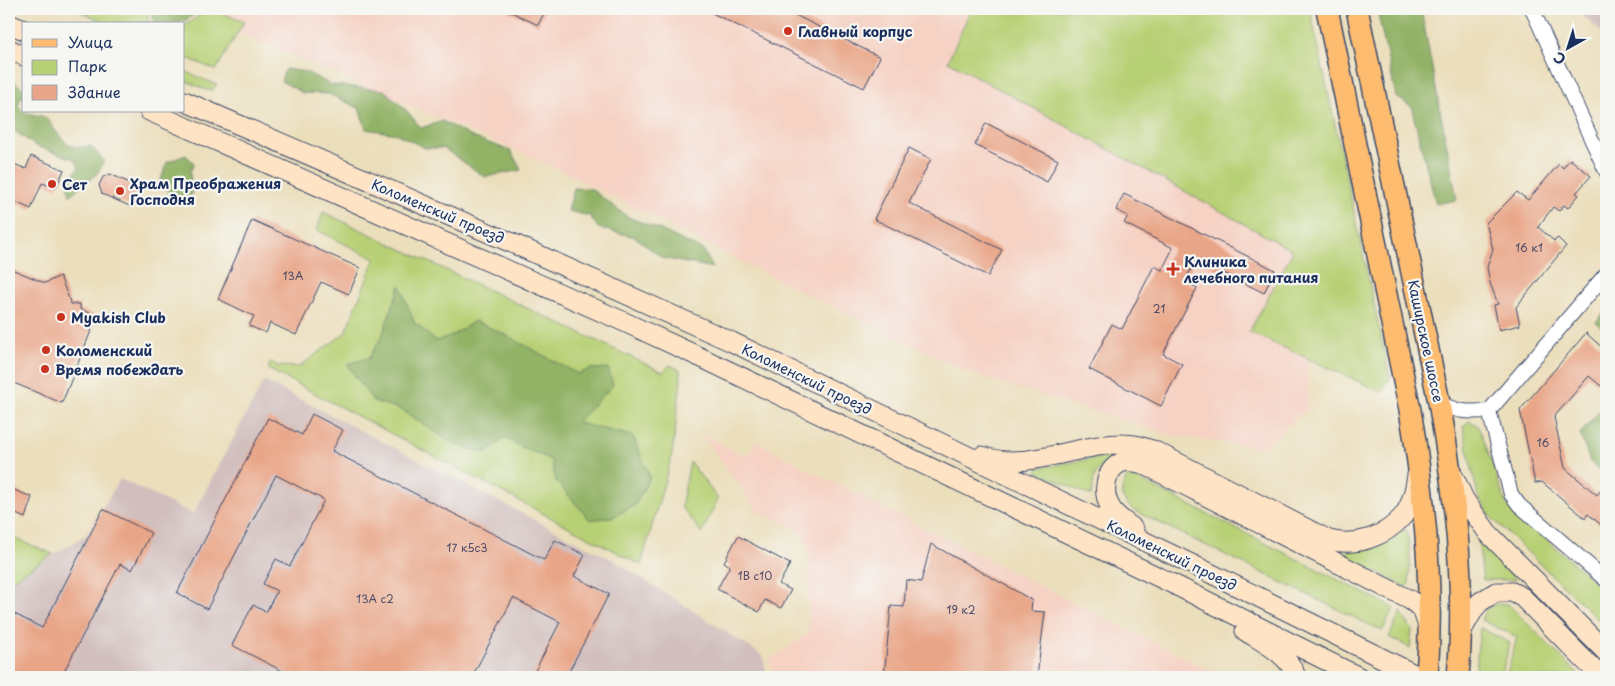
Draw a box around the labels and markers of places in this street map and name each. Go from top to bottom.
place label: Главный корпус [798,21,913,42]
marker: Главный корпус [782,25,794,37]
place label: Храм Преображения Господня [130,173,281,210]
place label: Сет [62,174,88,195]
marker: Сет [46,178,58,190]
marker: Храм Преображения Господня [114,185,126,197]
place label: Клиника лечебного питания [1183,251,1319,288]
marker: Клиника лечебного питания [1166,262,1180,276]
place label: Myakish Club [71,307,166,328]
marker: Myakish Club [55,311,67,323]
place label: Коломенский [56,340,152,361]
marker: Коломенский [40,344,52,356]
place label: Время побеждать [55,359,184,380]
marker: Время побеждать [39,363,51,375]

